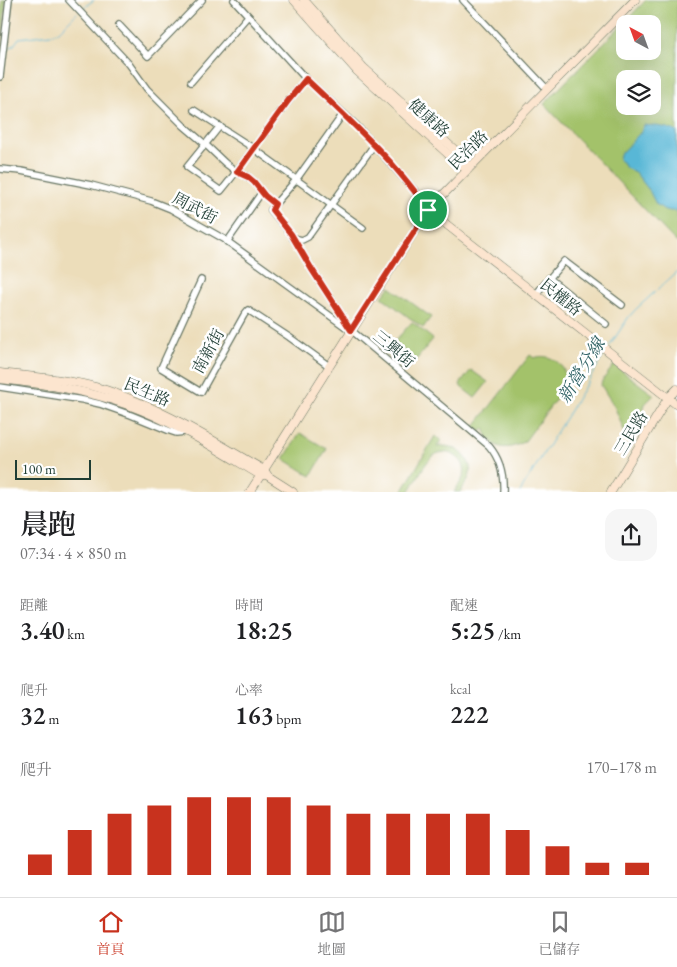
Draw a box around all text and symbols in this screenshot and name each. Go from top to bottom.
north arrow [616,15,661,60]
map controls [616,15,661,115]
button: layers [616,70,661,115]
street label: 健康路 [404,94,454,142]
street label: 民治路 [444,126,492,174]
street label: 周武街 [169,187,221,229]
pin [407,189,449,231]
icon: arrive [414,196,442,224]
street label: 民權路 [536,274,586,320]
street label: 南新街 [187,325,229,377]
street label: 三興街 [369,326,419,372]
water label: 新營分線 [552,332,611,407]
street label: 民生路 [121,373,173,411]
street label: 三民路 [610,407,652,459]
scale bar [15,457,91,480]
text: 100 m [22,460,56,478]
text: 晨跑 [20,506,76,542]
button: share [605,509,657,561]
text: 07:34 · 4 × 850 m [20,543,127,564]
text: 距離 [20,596,48,614]
text: 時間 [235,596,263,614]
text: 配速 [450,596,478,614]
text: 3.40 [20,614,65,646]
text: 18:25 [235,614,293,646]
text: 5:25 [450,614,495,646]
text: km [65,625,85,643]
text: /km [495,625,521,643]
text: kcal [450,680,471,698]
text: 爬升 [20,681,48,699]
text: 心率 [235,681,263,699]
text: 222 [450,698,488,730]
text: 32 [20,699,46,731]
text: 163 [235,699,273,731]
text: m [46,710,59,728]
text: bpm [273,710,302,728]
text: 170–178 m [586,757,657,778]
text: 爬升 [20,759,52,780]
tab: 首頁 [97,908,125,958]
tab: 地圖 [318,908,346,958]
tab: 已儲存 [539,908,581,958]

